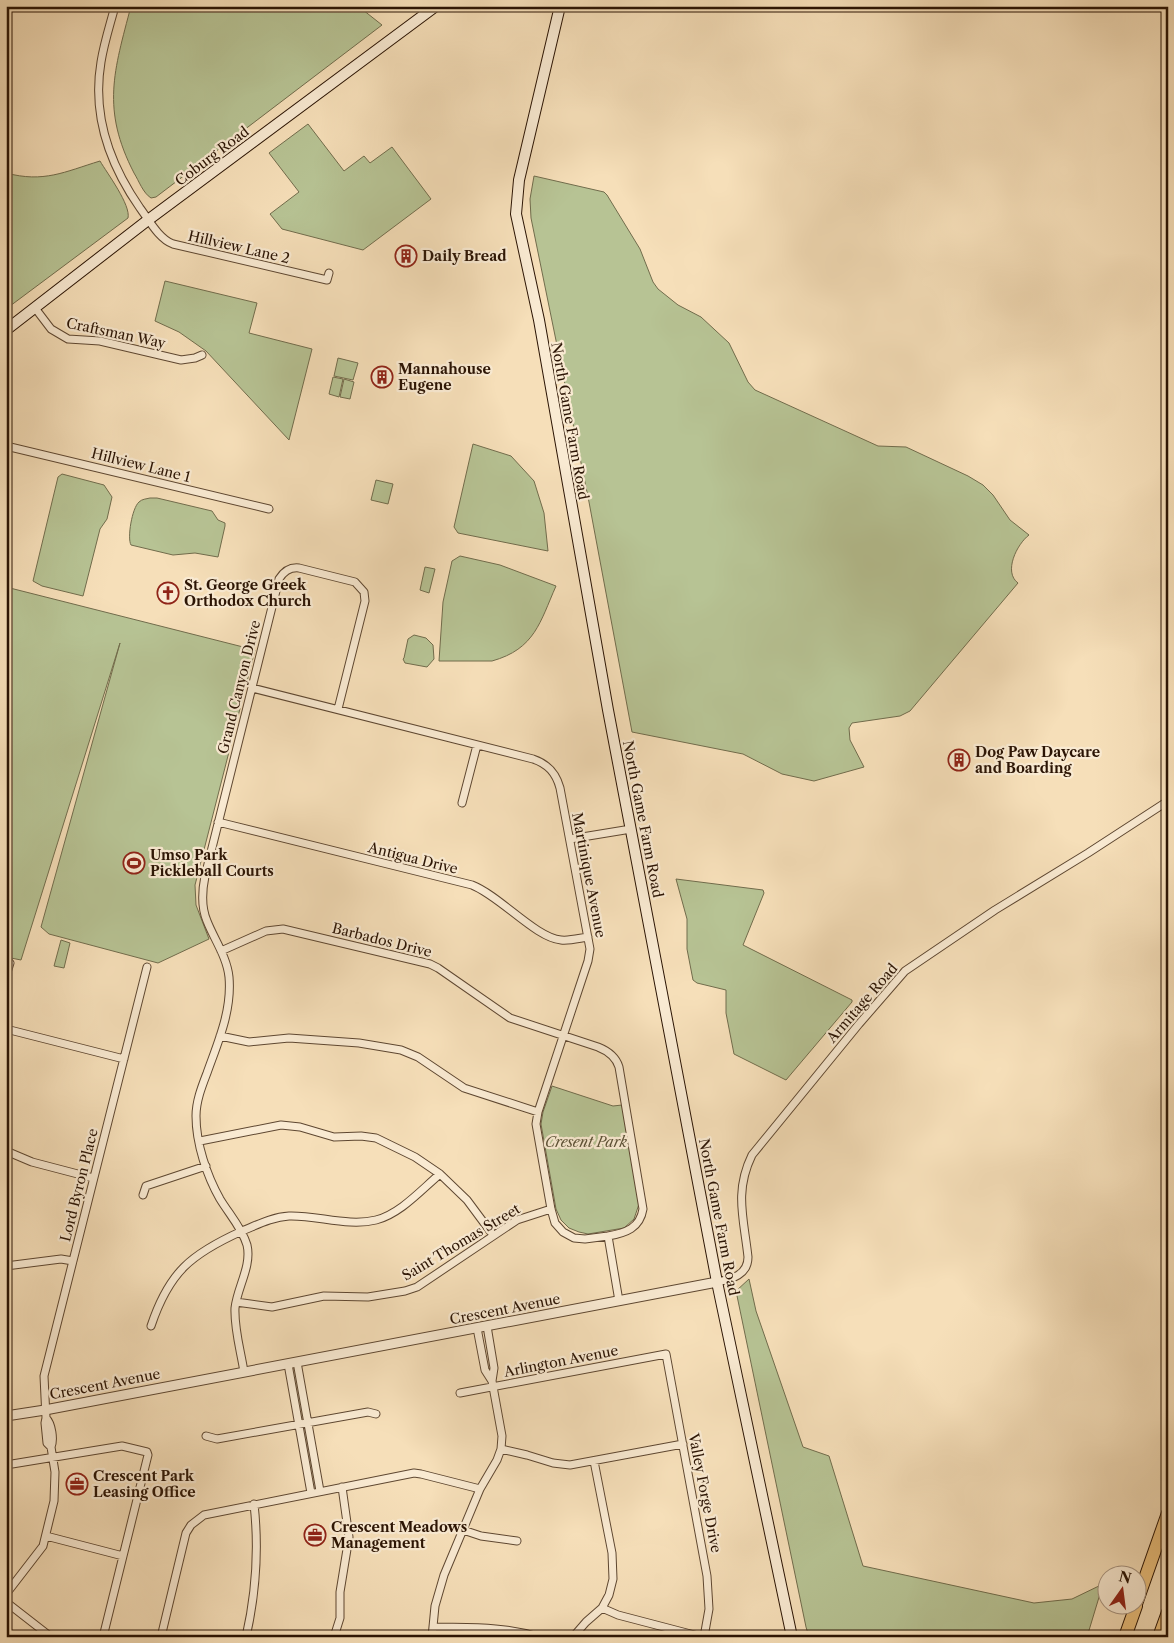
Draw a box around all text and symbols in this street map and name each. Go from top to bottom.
street label: Coburg Road [171,122,253,190]
street label: Hillview Lane 2 [186,227,292,267]
building icon: Daily Bread [394,244,418,268]
place label: Daily Bread [422,247,507,265]
street label: Craftsman Way [65,314,167,352]
street label: North Game Farm Road [547,341,593,502]
place label: Mannahouse Eugene [398,360,491,394]
building icon: Mannahouse Eugene [370,365,394,389]
street label: Hillview Lane 1 [90,444,193,486]
place label: St. George Greek Orthodox Church [184,576,312,610]
church icon: St. George Greek Orthodox Church [156,581,180,605]
street label: Grand Canyon Drive [214,618,264,756]
street label: North Game Farm Road [619,739,667,900]
place label: Dog Paw Daycare and Boarding [975,743,1100,777]
building icon: Dog Paw Daycare and Boarding [947,748,971,772]
street label: Martinique Avenue [568,811,610,939]
street label: Antigua Drive [365,838,460,878]
place label: Umso Park Pickleball Courts [150,846,274,880]
sports icon: Umso Park Pickleball Courts [122,851,146,875]
street label: Barbados Drive [330,919,434,961]
street label: Armitage Road [822,959,902,1047]
street label: Lord Byron Place [56,1126,102,1243]
park label: Cresent Park [545,1133,628,1151]
street label: North Game Farm Road [695,1137,743,1298]
street label: Saint Thomas Street [399,1200,523,1284]
street label: Crescent Avenue [448,1289,562,1329]
street label: Arlington Avenue [501,1341,620,1381]
street label: Crescent Avenue [48,1364,162,1404]
street label: Valley Forge Drive [684,1431,725,1554]
place label: Crescent Park Leasing Office [93,1467,196,1501]
office icon: Crescent Park Leasing Office [65,1472,89,1496]
place label: Crescent Meadows Management [331,1518,467,1552]
office icon: Crescent Meadows Management [303,1523,327,1547]
north arrow [1096,1566,1146,1616]
text: N [1117,1567,1133,1588]

